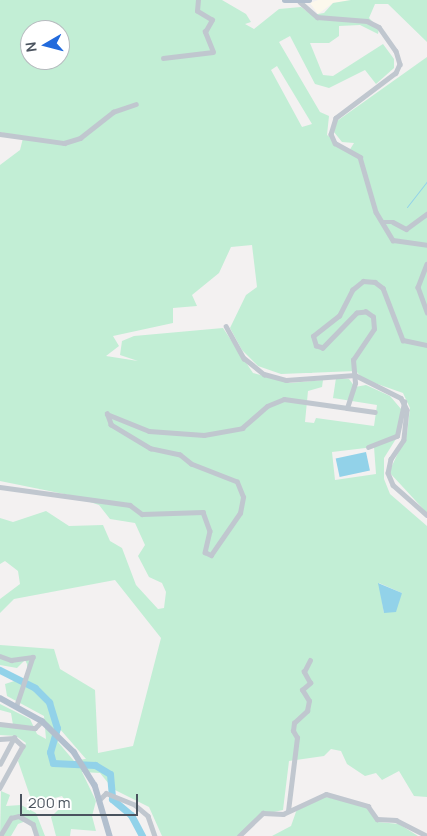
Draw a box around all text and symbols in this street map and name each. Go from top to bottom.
north arrow [20,20,70,70]
text: N [21,41,41,53]
scale bar [22,784,140,816]
text: 200 m [28,792,71,813]

